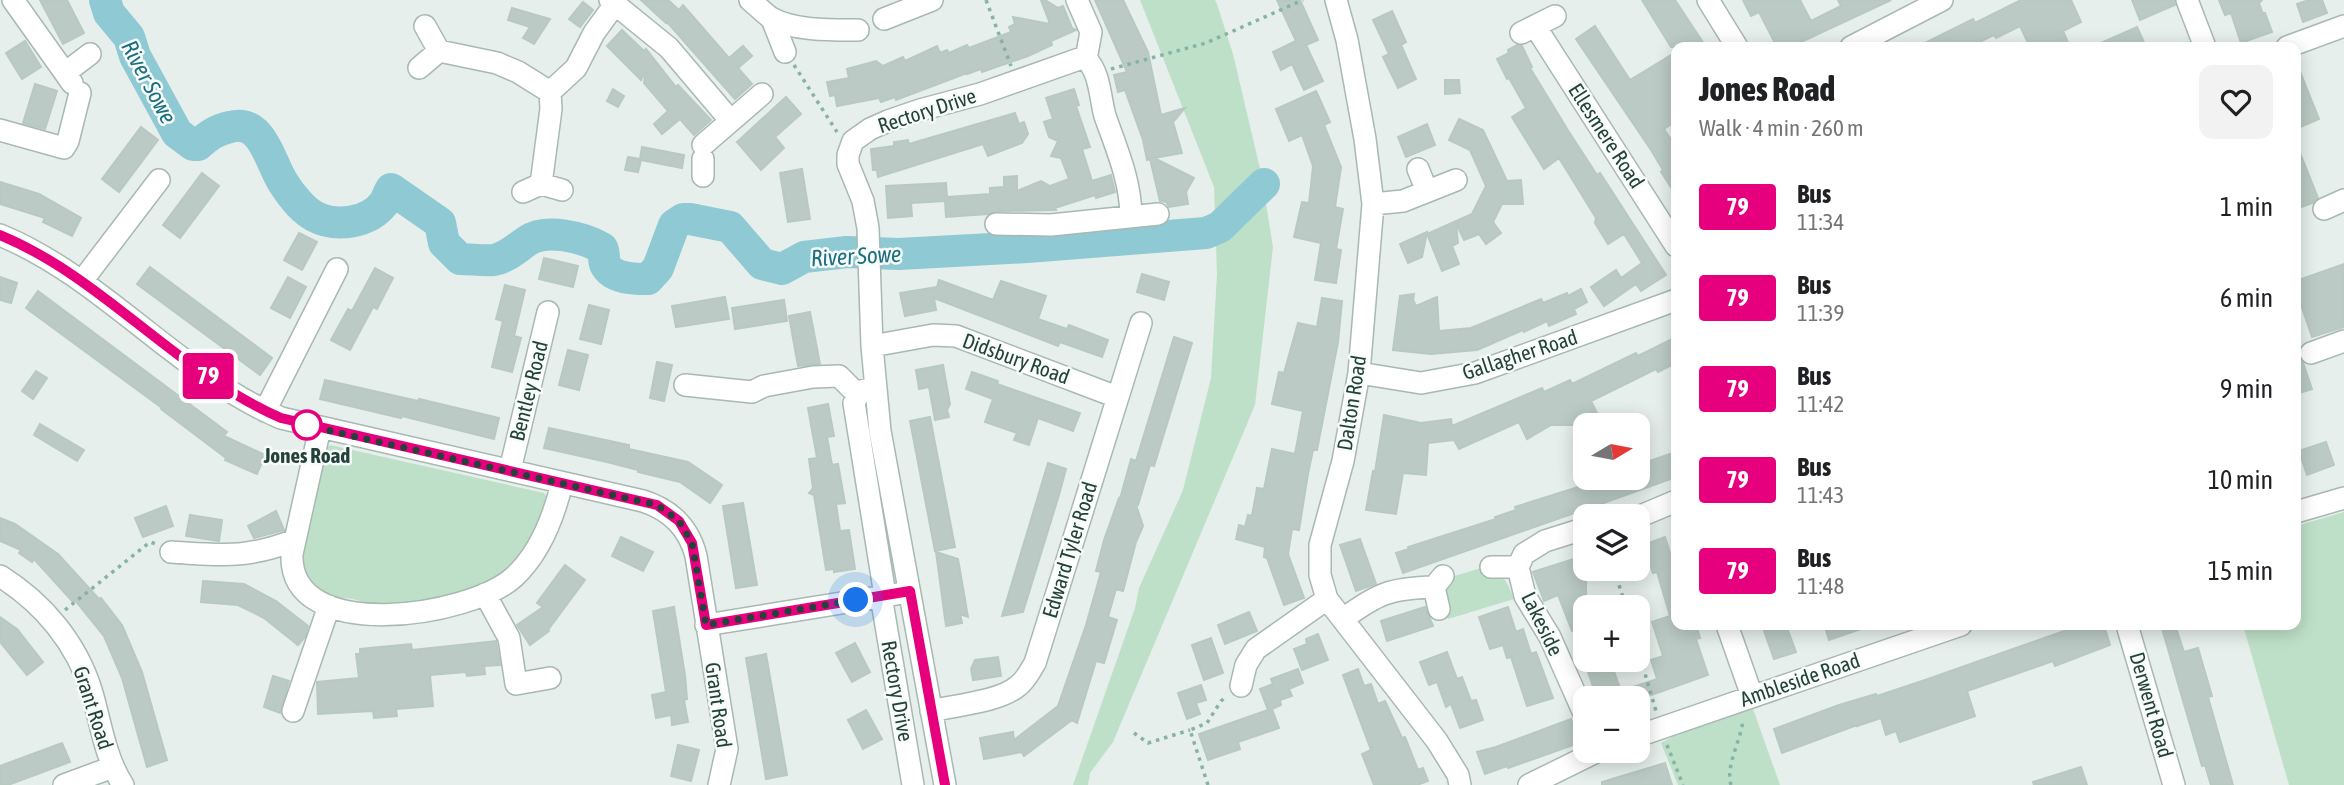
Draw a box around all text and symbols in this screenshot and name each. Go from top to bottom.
water label: River Sowe [116,36,182,128]
button: heart [2199,65,2273,139]
text: Jones Road [1699,70,1835,108]
street label: Ellesmere Road [1564,79,1650,192]
street label: Rectory Drive [875,83,979,137]
text: Walk · 4 min · 260 m [1699,115,1863,141]
text: Bus [1797,179,1831,209]
text: 1 min [2220,192,2273,222]
text: 79 [1726,193,1749,220]
text: 11:34 [1797,209,1844,235]
water label: River Sowe [810,241,902,271]
text: Bus [1797,270,1831,300]
text: 6 min [2220,283,2273,313]
text: 79 [1726,284,1749,311]
text: 11:39 [1797,300,1844,326]
street label: Gallagher Road [1459,324,1580,384]
street label: Didsbury Road [960,328,1073,388]
street label: Bentley Road [504,338,552,443]
line badge: 79 [176,353,240,399]
street label: Dalton Road [1332,354,1370,452]
text: Bus [1797,361,1831,391]
text: 79 [197,362,219,389]
text: 9 min [2220,374,2273,404]
text: 79 [1726,375,1749,402]
text: 11:42 [1797,391,1844,417]
marker: Jones Road [292,410,322,440]
north arrow [1573,413,1650,490]
map controls [1573,413,1650,763]
place label: Jones Road [263,443,350,467]
text: Bus [1797,452,1831,482]
text: 10 min [2208,465,2273,495]
text: 79 [1726,466,1749,493]
street label: Edward Tyler Road [1037,479,1101,621]
text: 11:43 [1797,482,1844,508]
button: layers [1573,504,1650,581]
text: Bus [1797,543,1831,573]
text: 15 min [2208,556,2273,586]
text: 79 [1726,557,1749,584]
text: 11:48 [1797,573,1844,599]
your location [838,582,873,617]
street label: Lakeside [1517,588,1569,659]
button: + [1573,595,1650,672]
street label: Rectory Drive [877,639,919,743]
street label: Ambleside Road [1737,647,1863,711]
street label: Derwent Road [2125,649,2178,760]
street label: Grant Road [701,661,737,749]
street label: Grant Road [69,663,119,752]
button: − [1573,686,1650,763]

